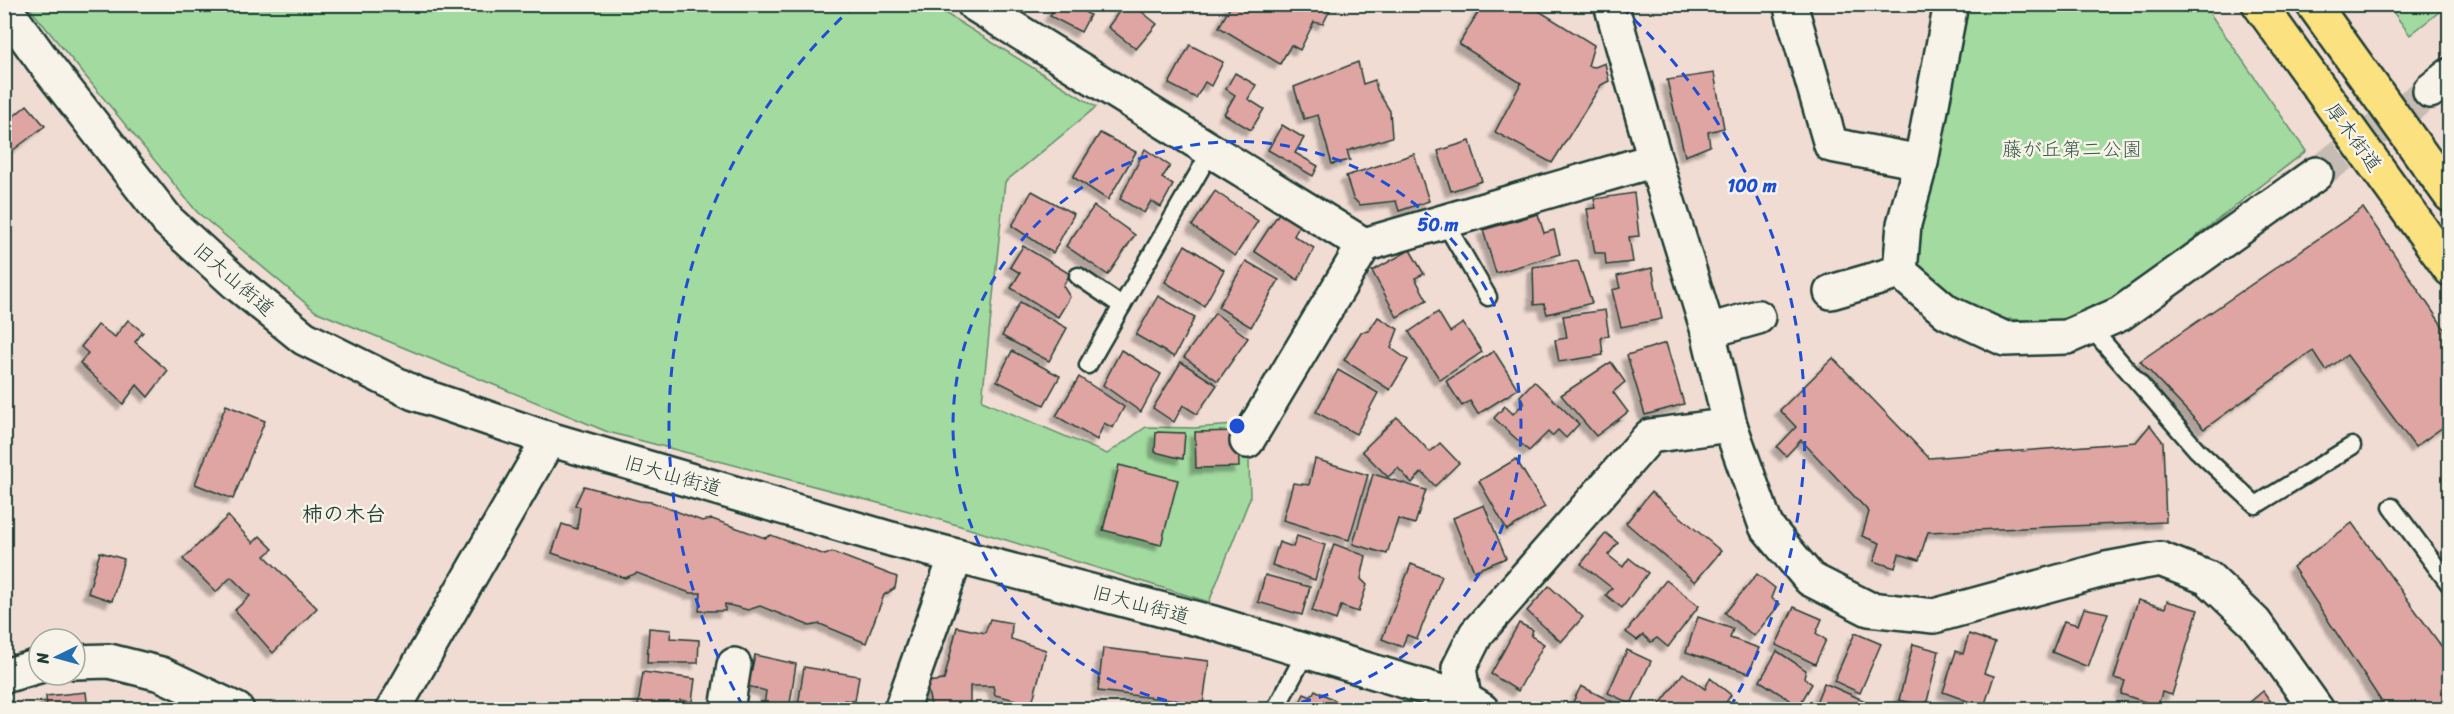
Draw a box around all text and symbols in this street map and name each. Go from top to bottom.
street label: 厚木街道 [2316,95,2391,180]
park label: 藤が丘第二公園 [2002,132,2142,167]
text: 100 m [1728,170,1777,202]
text: 50 m [1418,209,1459,241]
street label: 旧大山街道 [184,233,283,325]
centre of rings [1227,416,1247,436]
street label: 旧大山街道 [620,445,726,506]
district label: 柿の木台 [302,495,386,533]
street label: 旧大山街道 [1088,575,1194,634]
north arrow [27,627,87,687]
text: N [28,651,58,666]

